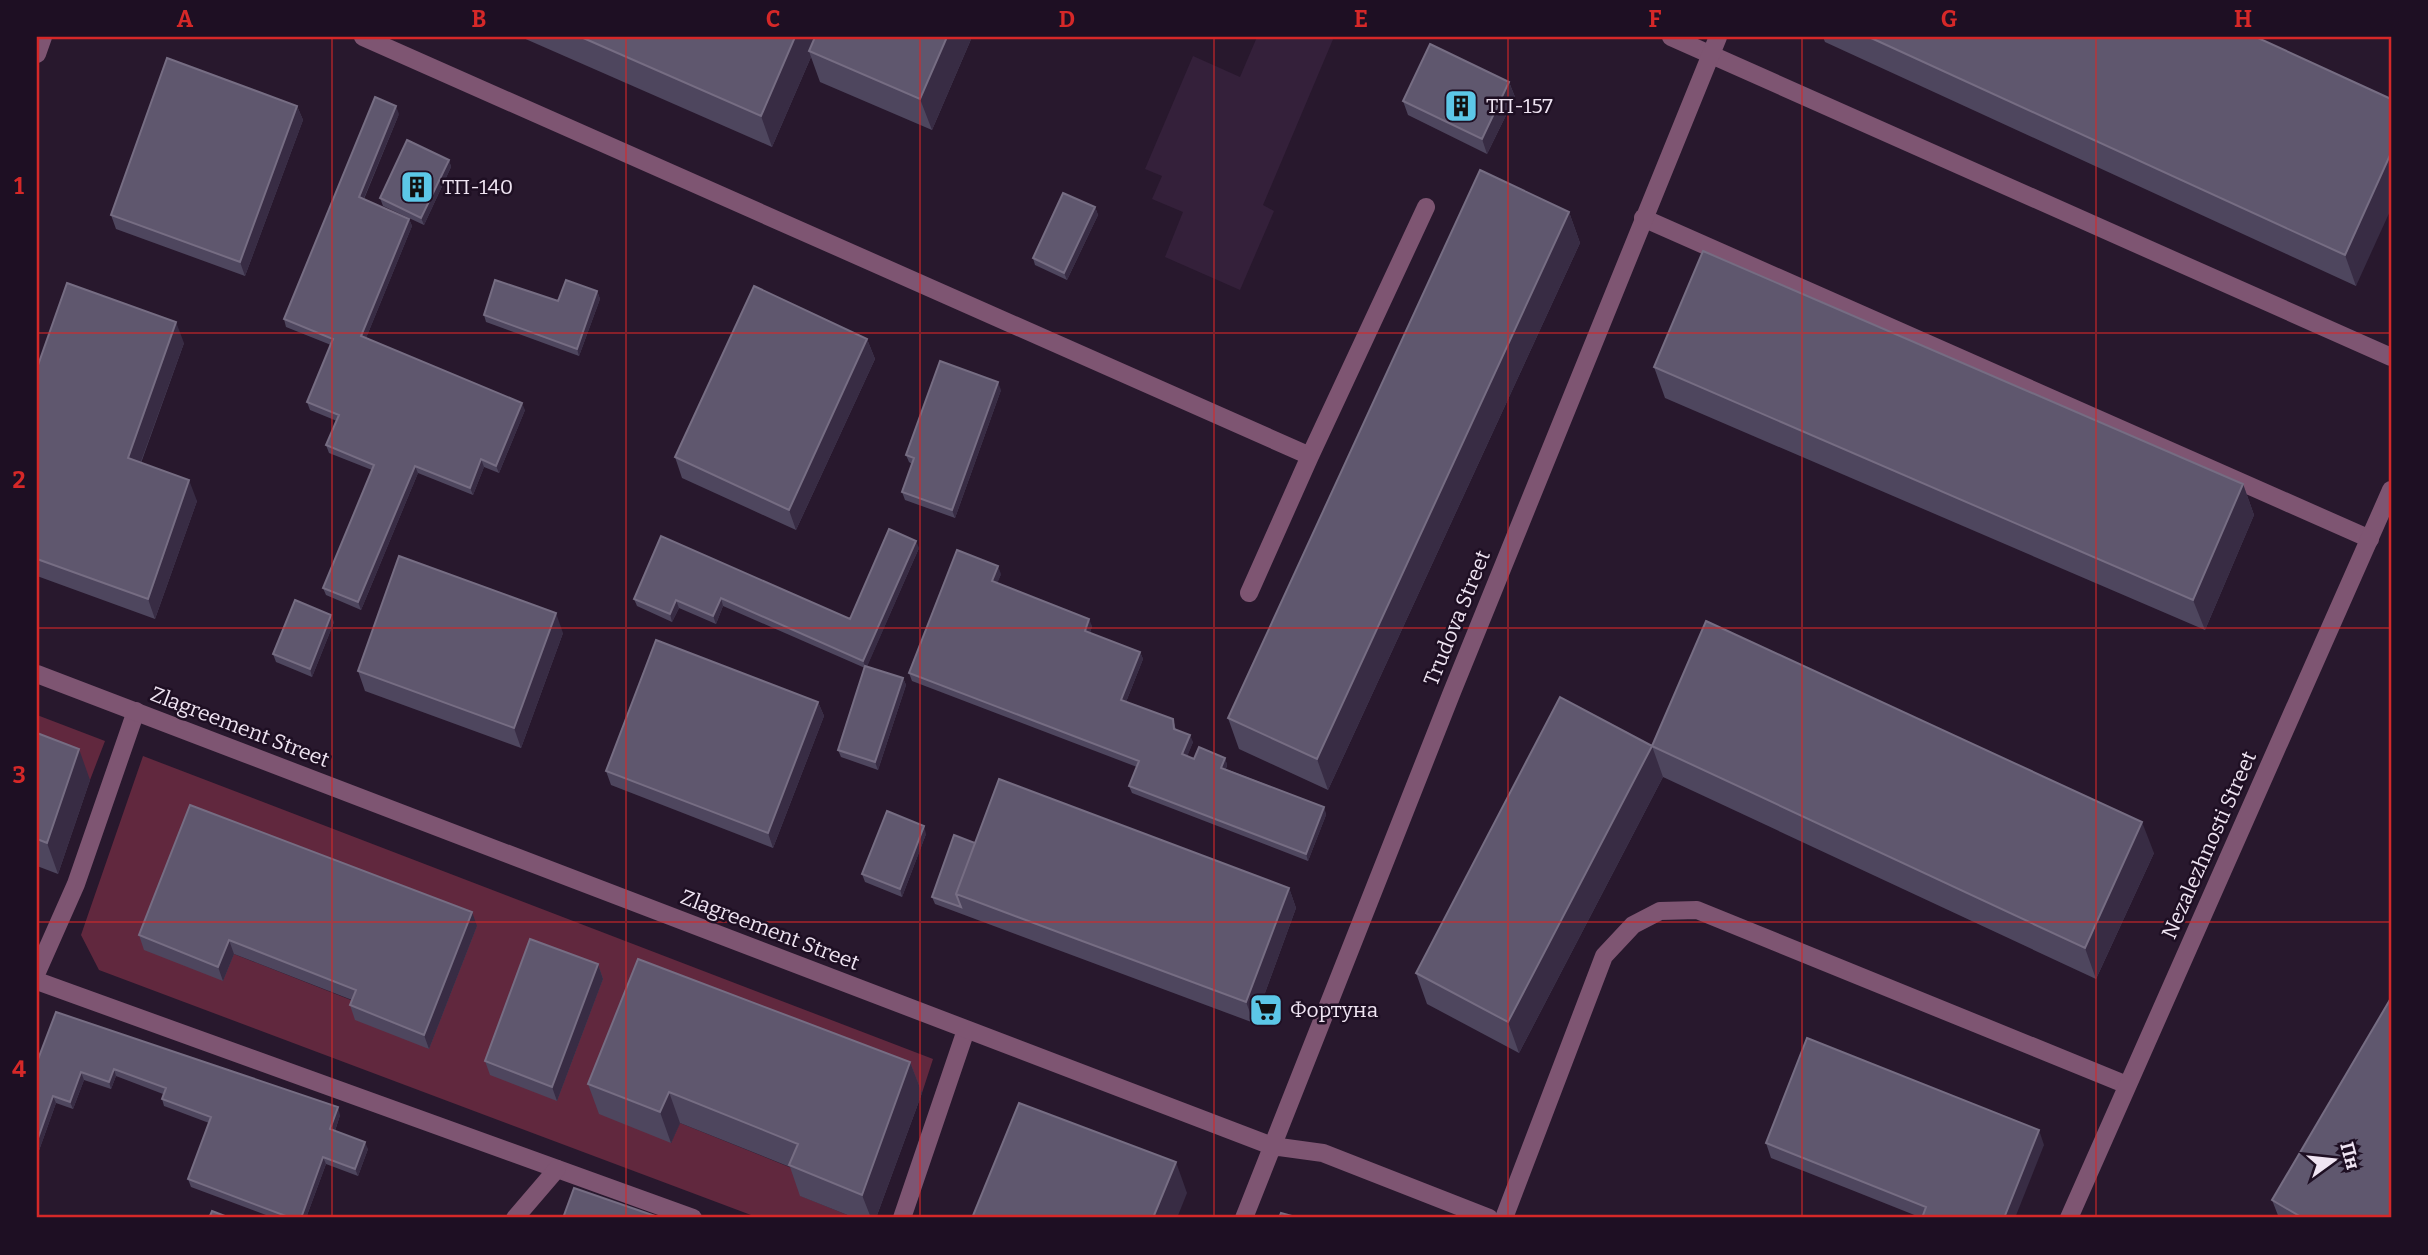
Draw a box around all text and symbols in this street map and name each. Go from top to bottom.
text: A [177,5,194,33]
text: B [472,5,486,33]
text: C [766,5,780,33]
text: D [1059,5,1075,33]
text: E [1354,5,1368,33]
text: F [1649,5,1662,33]
text: G [1941,5,1958,33]
text: H [2234,5,2252,33]
building icon: ТП-157 [1442,87,1480,125]
place label: ТП-157 [1486,93,1553,119]
building icon: ТП-140 [398,168,436,206]
text: 1 [14,172,24,200]
place label: ТП-140 [442,174,513,200]
text: 2 [13,466,26,494]
street label: Trudova Street [1418,546,1496,690]
street label: Zlagreement Street [147,681,333,773]
street label: Nezalezhnosti Street [2156,747,2262,943]
text: 3 [12,761,26,789]
street label: Zlagreement Street [677,884,863,976]
supermarket icon: Фортуна [1247,991,1285,1029]
place label: Фортуна [1290,997,1379,1023]
text: 4 [12,1055,26,1083]
north arrow [2298,1126,2368,1196]
text: Пн [2335,1139,2365,1172]

